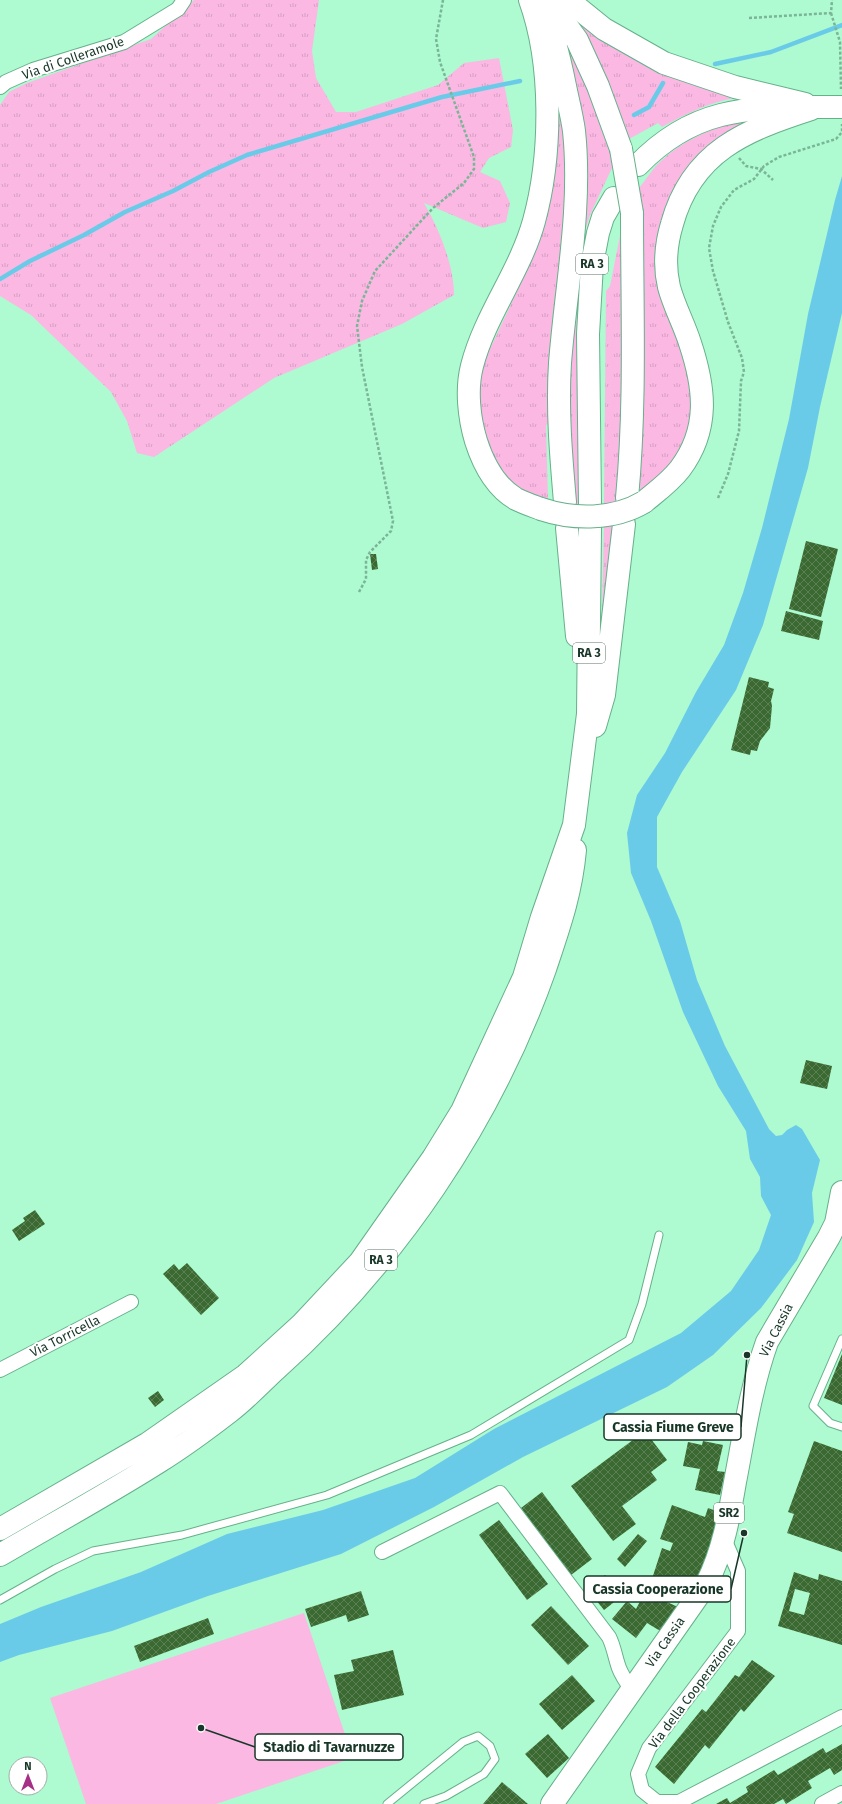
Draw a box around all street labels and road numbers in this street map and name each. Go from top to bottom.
street label: Via di Colleramole [20,34,126,82]
road number: RA 3 [576,254,608,274]
road number: RA 3 [573,643,605,663]
road number: RA 3 [365,1250,397,1270]
street label: Via Cassia [756,1301,796,1359]
street label: Via Torricella [28,1312,102,1360]
road number: SR2 [714,1503,744,1523]
street label: Via Cassia [642,1614,688,1670]
street label: Via della Cooperazione [645,1635,739,1751]

